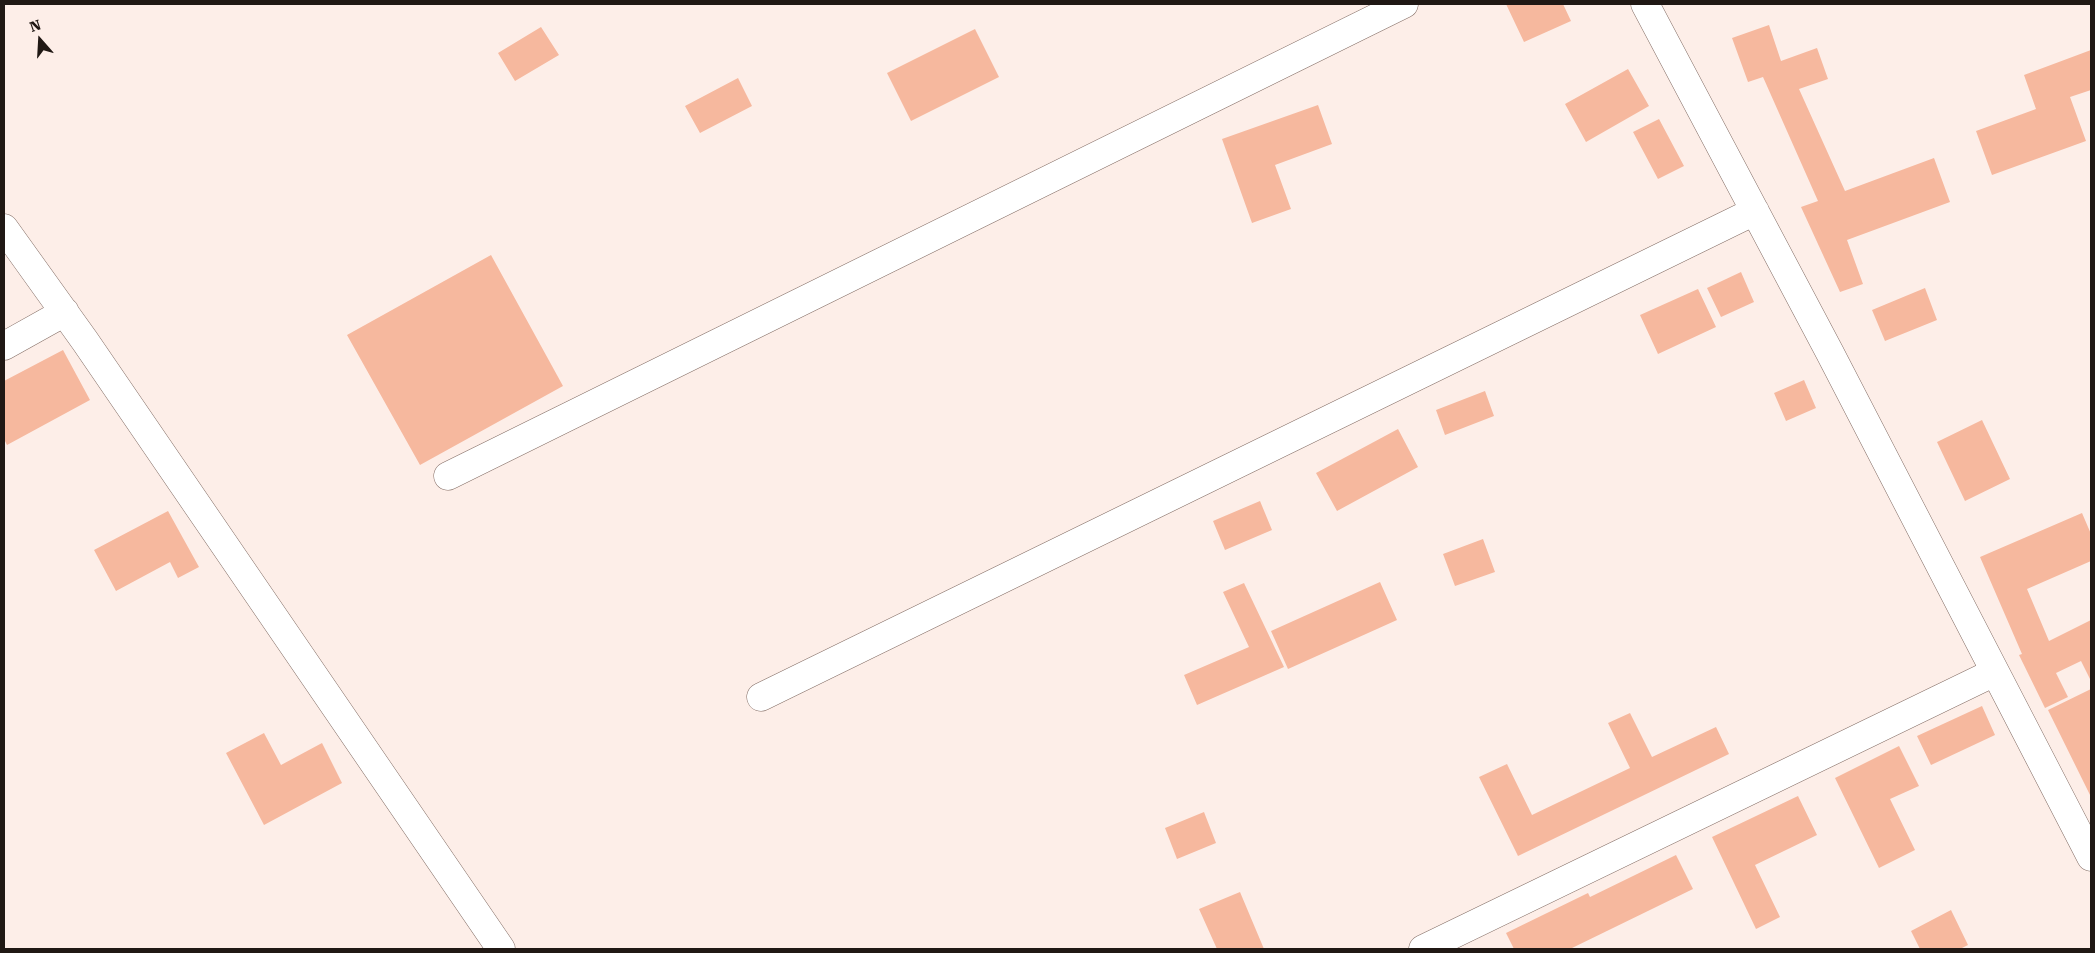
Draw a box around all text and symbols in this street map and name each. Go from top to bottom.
north arrow [15,15,65,65]
text: N [27,16,43,35]

